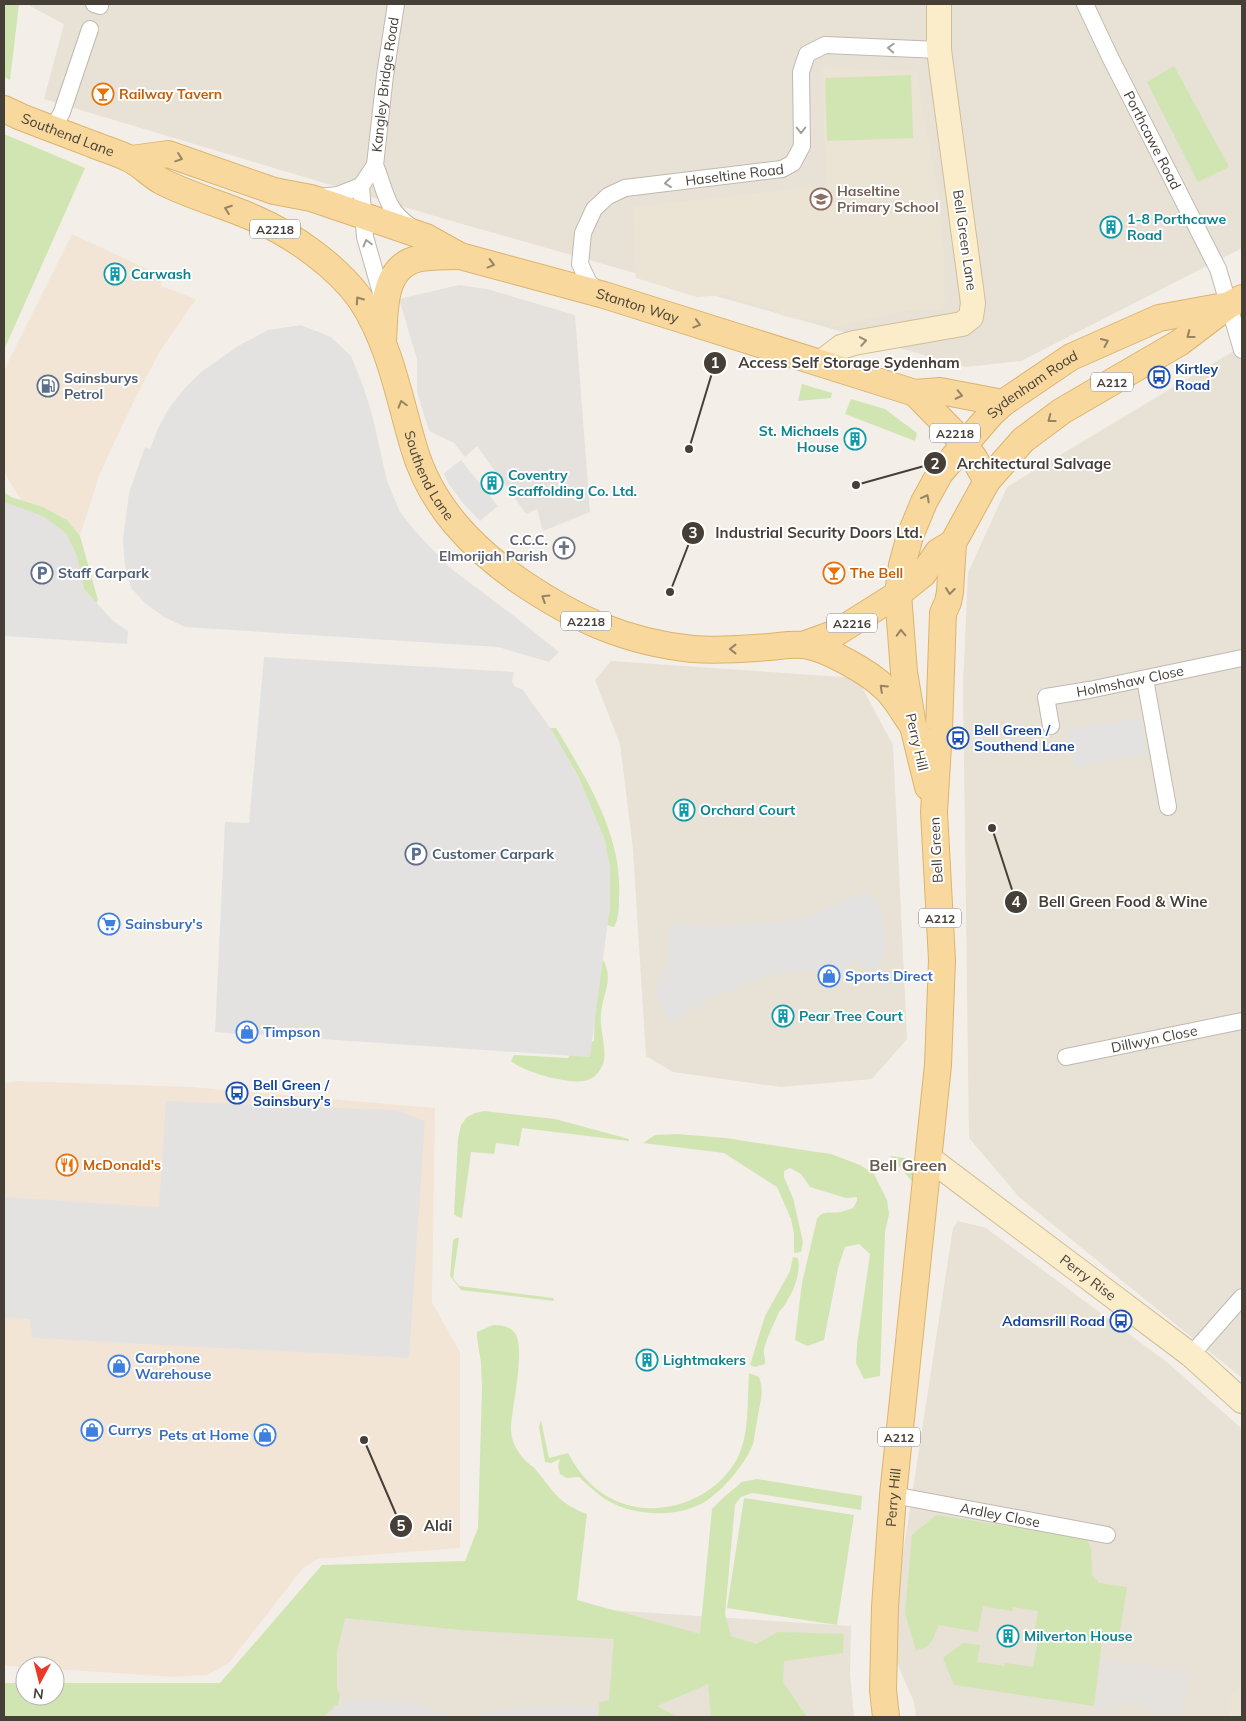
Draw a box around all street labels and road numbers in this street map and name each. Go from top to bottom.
street label: Kangley Bridge Road [367,16,403,153]
street label: Porthcawe Road [1120,88,1185,193]
street label: Southend Lane [19,109,117,161]
street label: Haseltine Road [684,160,785,190]
street label: Bell Green Lane [949,188,981,292]
road number: A2218 [250,220,300,238]
street label: Stanton Way [594,284,682,327]
street label: Sydenham Road [983,346,1080,422]
road number: A212 [1091,372,1133,392]
road number: A2218 [930,423,980,442]
street label: Southend Lane [400,429,458,524]
road number: A2218 [561,612,611,630]
road number: A2216 [827,614,877,632]
street label: Holmshaw Close [1075,661,1185,701]
street label: Perry Hill [902,711,932,773]
street label: Bell Green [925,817,947,883]
road number: A212 [919,908,961,928]
street label: Dillwyn Close [1109,1021,1199,1057]
street label: Perry Rise [1056,1251,1120,1305]
road number: A212 [878,1428,920,1446]
street label: Perry Hill [882,1467,905,1527]
street label: Ardley Close [959,1499,1042,1531]

